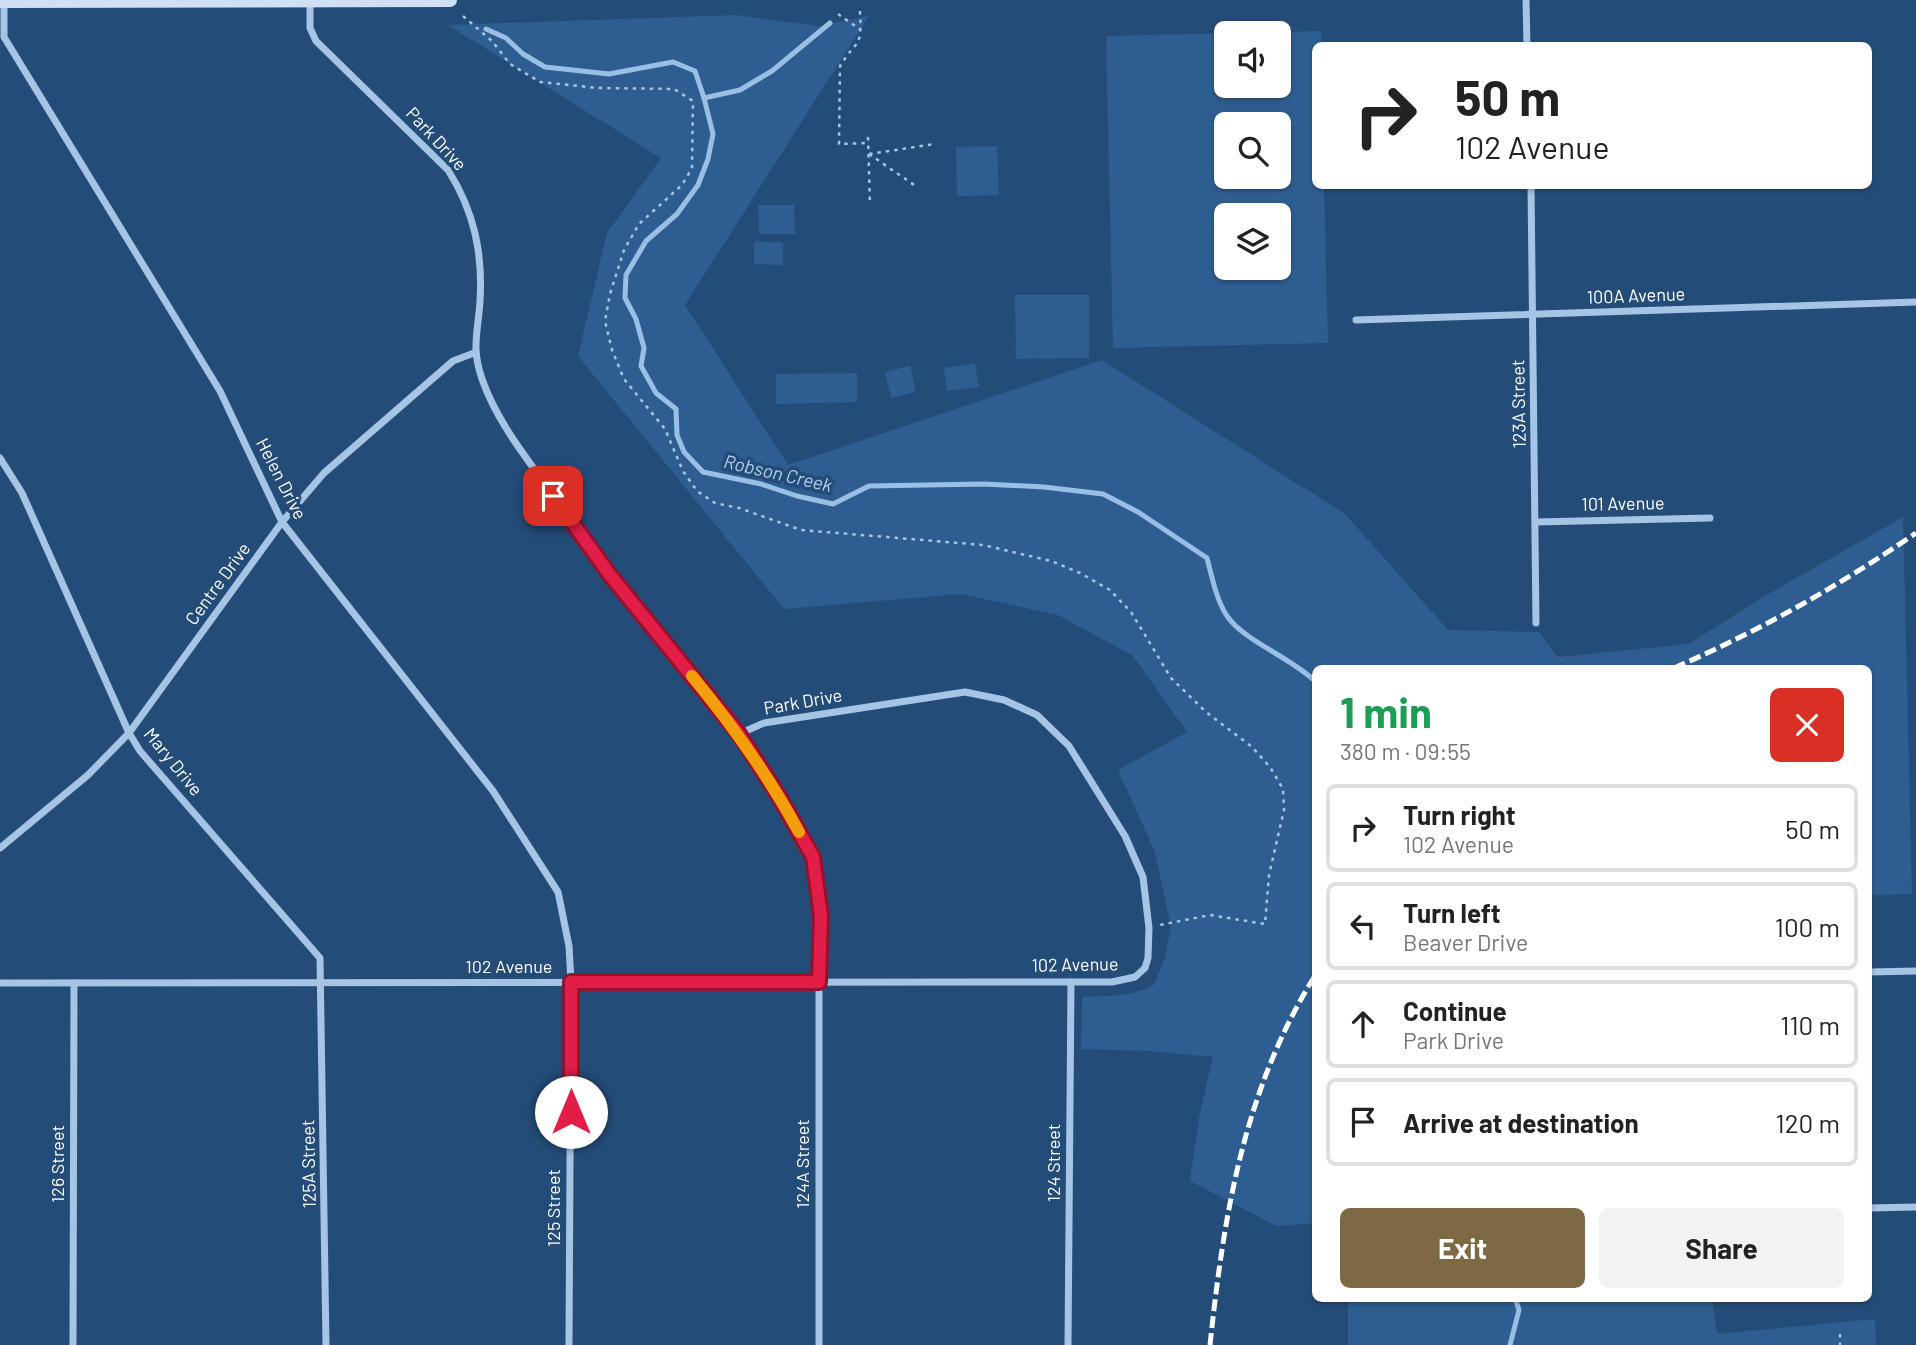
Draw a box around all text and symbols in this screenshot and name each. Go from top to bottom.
map controls [1214,21,1291,280]
button: sound [1214,21,1291,98]
text: 50 m [1455,67,1560,126]
icon: right [1340,70,1431,161]
street label: Park Drive [402,102,472,175]
button: search [1214,112,1291,189]
text: 102 Avenue [1455,127,1610,165]
button: layers [1214,203,1291,280]
street label: 100A Avenue [1586,282,1686,308]
street label: 123A Street [1506,359,1530,449]
street label: Helen Drive [252,434,312,523]
water label: Robson Creek [722,449,835,496]
pin [523,466,583,526]
icon: arrive [534,477,572,515]
street label: 101 Avenue [1581,491,1665,515]
street label: Centre Drive [180,538,254,629]
street label: Park Drive [762,683,844,719]
text: 1 min [1340,686,1432,736]
button: close [1770,688,1844,762]
street label: Mary Drive [140,723,208,800]
text: 380 m · 09:55 [1340,737,1471,765]
text: Turn right [1403,799,1516,830]
icon: right [1344,809,1382,847]
text: 50 m [1785,813,1840,844]
text: 102 Avenue [1403,830,1514,858]
text: Turn left [1403,897,1501,928]
icon: left [1344,907,1382,945]
text: 100 m [1775,911,1840,942]
text: Beaver Drive [1403,928,1528,956]
street label: 102 Avenue [1031,952,1119,976]
street label: 102 Avenue [466,955,552,977]
text: Continue [1403,995,1507,1026]
icon: ahead [1344,1005,1382,1043]
text: 110 m [1780,1009,1840,1040]
text: Park Drive [1403,1026,1504,1054]
position arrow [534,1075,608,1149]
icon: arrive [1344,1103,1382,1141]
text: Arrive at destination [1403,1107,1639,1138]
text: 120 m [1776,1107,1840,1138]
street label: 125A Street [296,1119,320,1209]
street label: 124A Street [791,1119,813,1209]
street label: 124 Street [1042,1124,1064,1202]
street label: 126 Street [46,1125,68,1203]
street label: 125 Street [542,1169,564,1247]
button: Exit [1340,1208,1585,1288]
button: Share [1599,1208,1844,1288]

